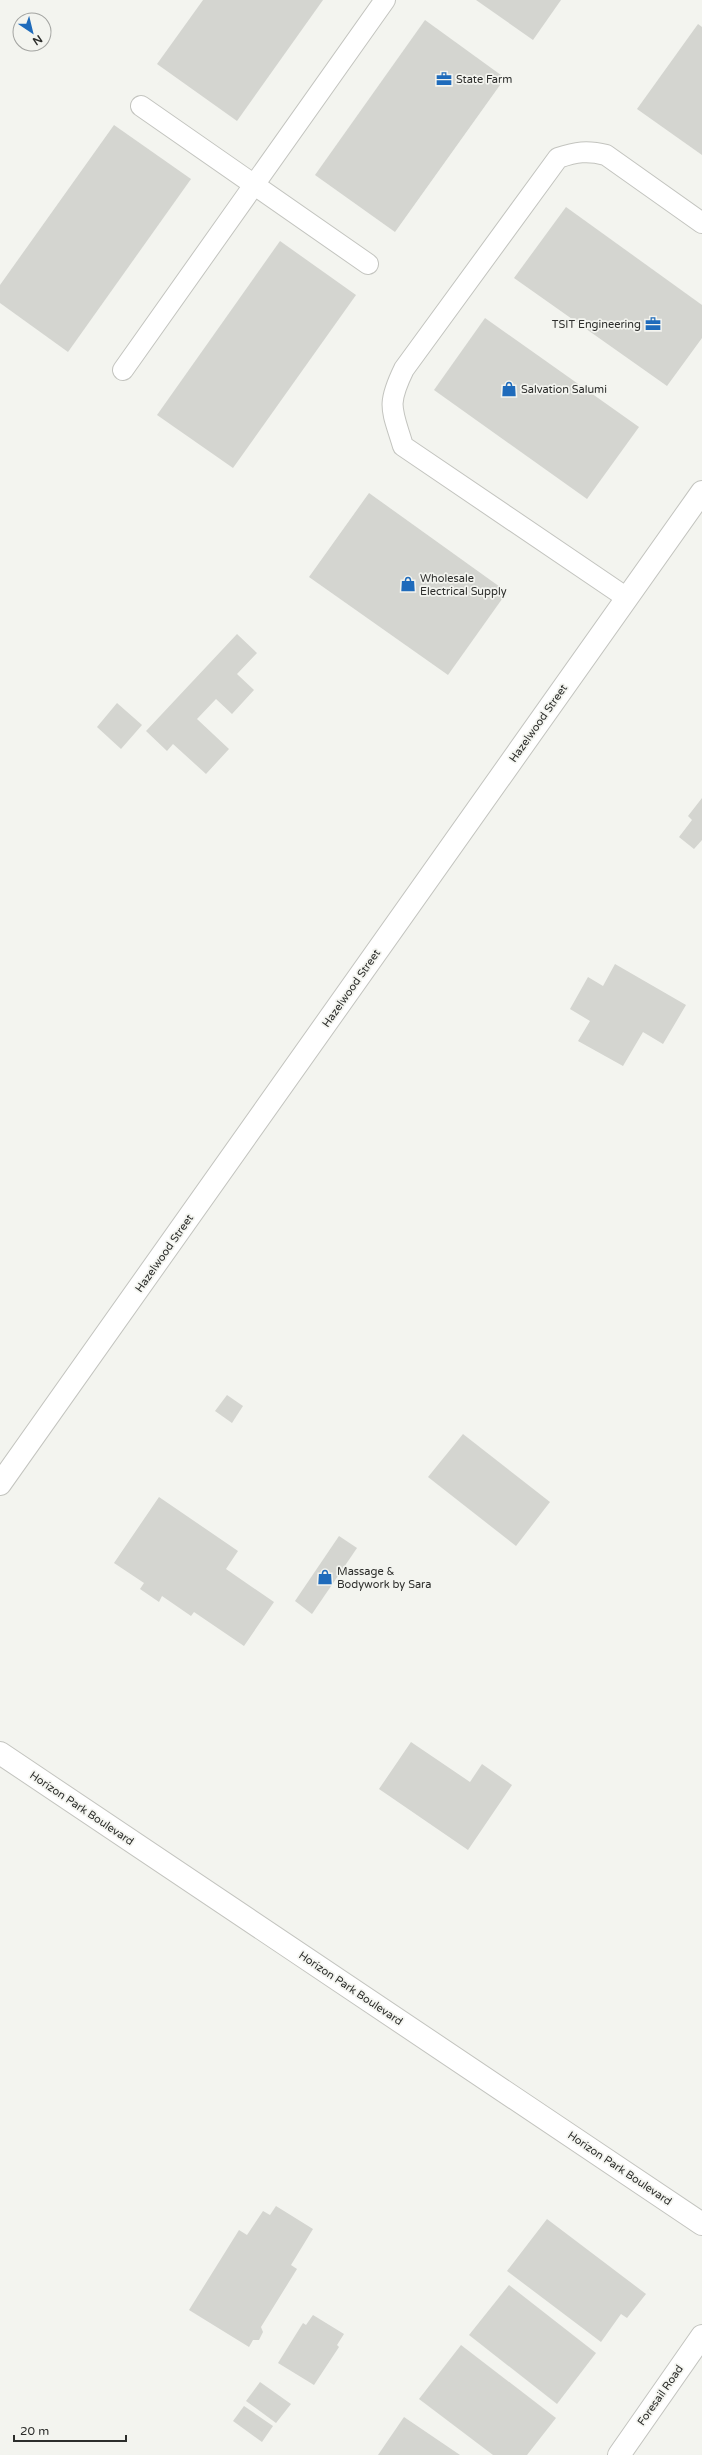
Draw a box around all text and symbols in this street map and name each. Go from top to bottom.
north arrow [12,12,52,52]
text: N [30,32,45,48]
office icon: State Farm [435,70,453,88]
place label: State Farm [456,73,512,86]
office icon: TSIT Engineering [644,315,662,333]
place label: TSIT Engineering [552,318,641,331]
shop icon: Salvation Salumi [500,380,518,398]
place label: Salvation Salumi [521,383,607,396]
place label: Wholesale Electrical Supply [420,572,507,598]
shop icon: Wholesale Electrical Supply [399,575,417,593]
street label: Hazelwood Street [507,682,570,765]
street label: Hazelwood Street [320,947,383,1030]
street label: Hazelwood Street [133,1212,196,1295]
place label: Massage & Bodywork by Sara [337,1565,431,1591]
shop icon: Massage & Bodywork by Sara [316,1568,334,1586]
street label: Horizon Park Boulevard [27,1769,136,1848]
street label: Horizon Park Boulevard [296,1949,405,2028]
street label: Horizon Park Boulevard [565,2129,674,2208]
street label: Foresail Road [635,2363,686,2428]
scale bar [14,2417,126,2443]
text: 20 m [20,2424,49,2438]

